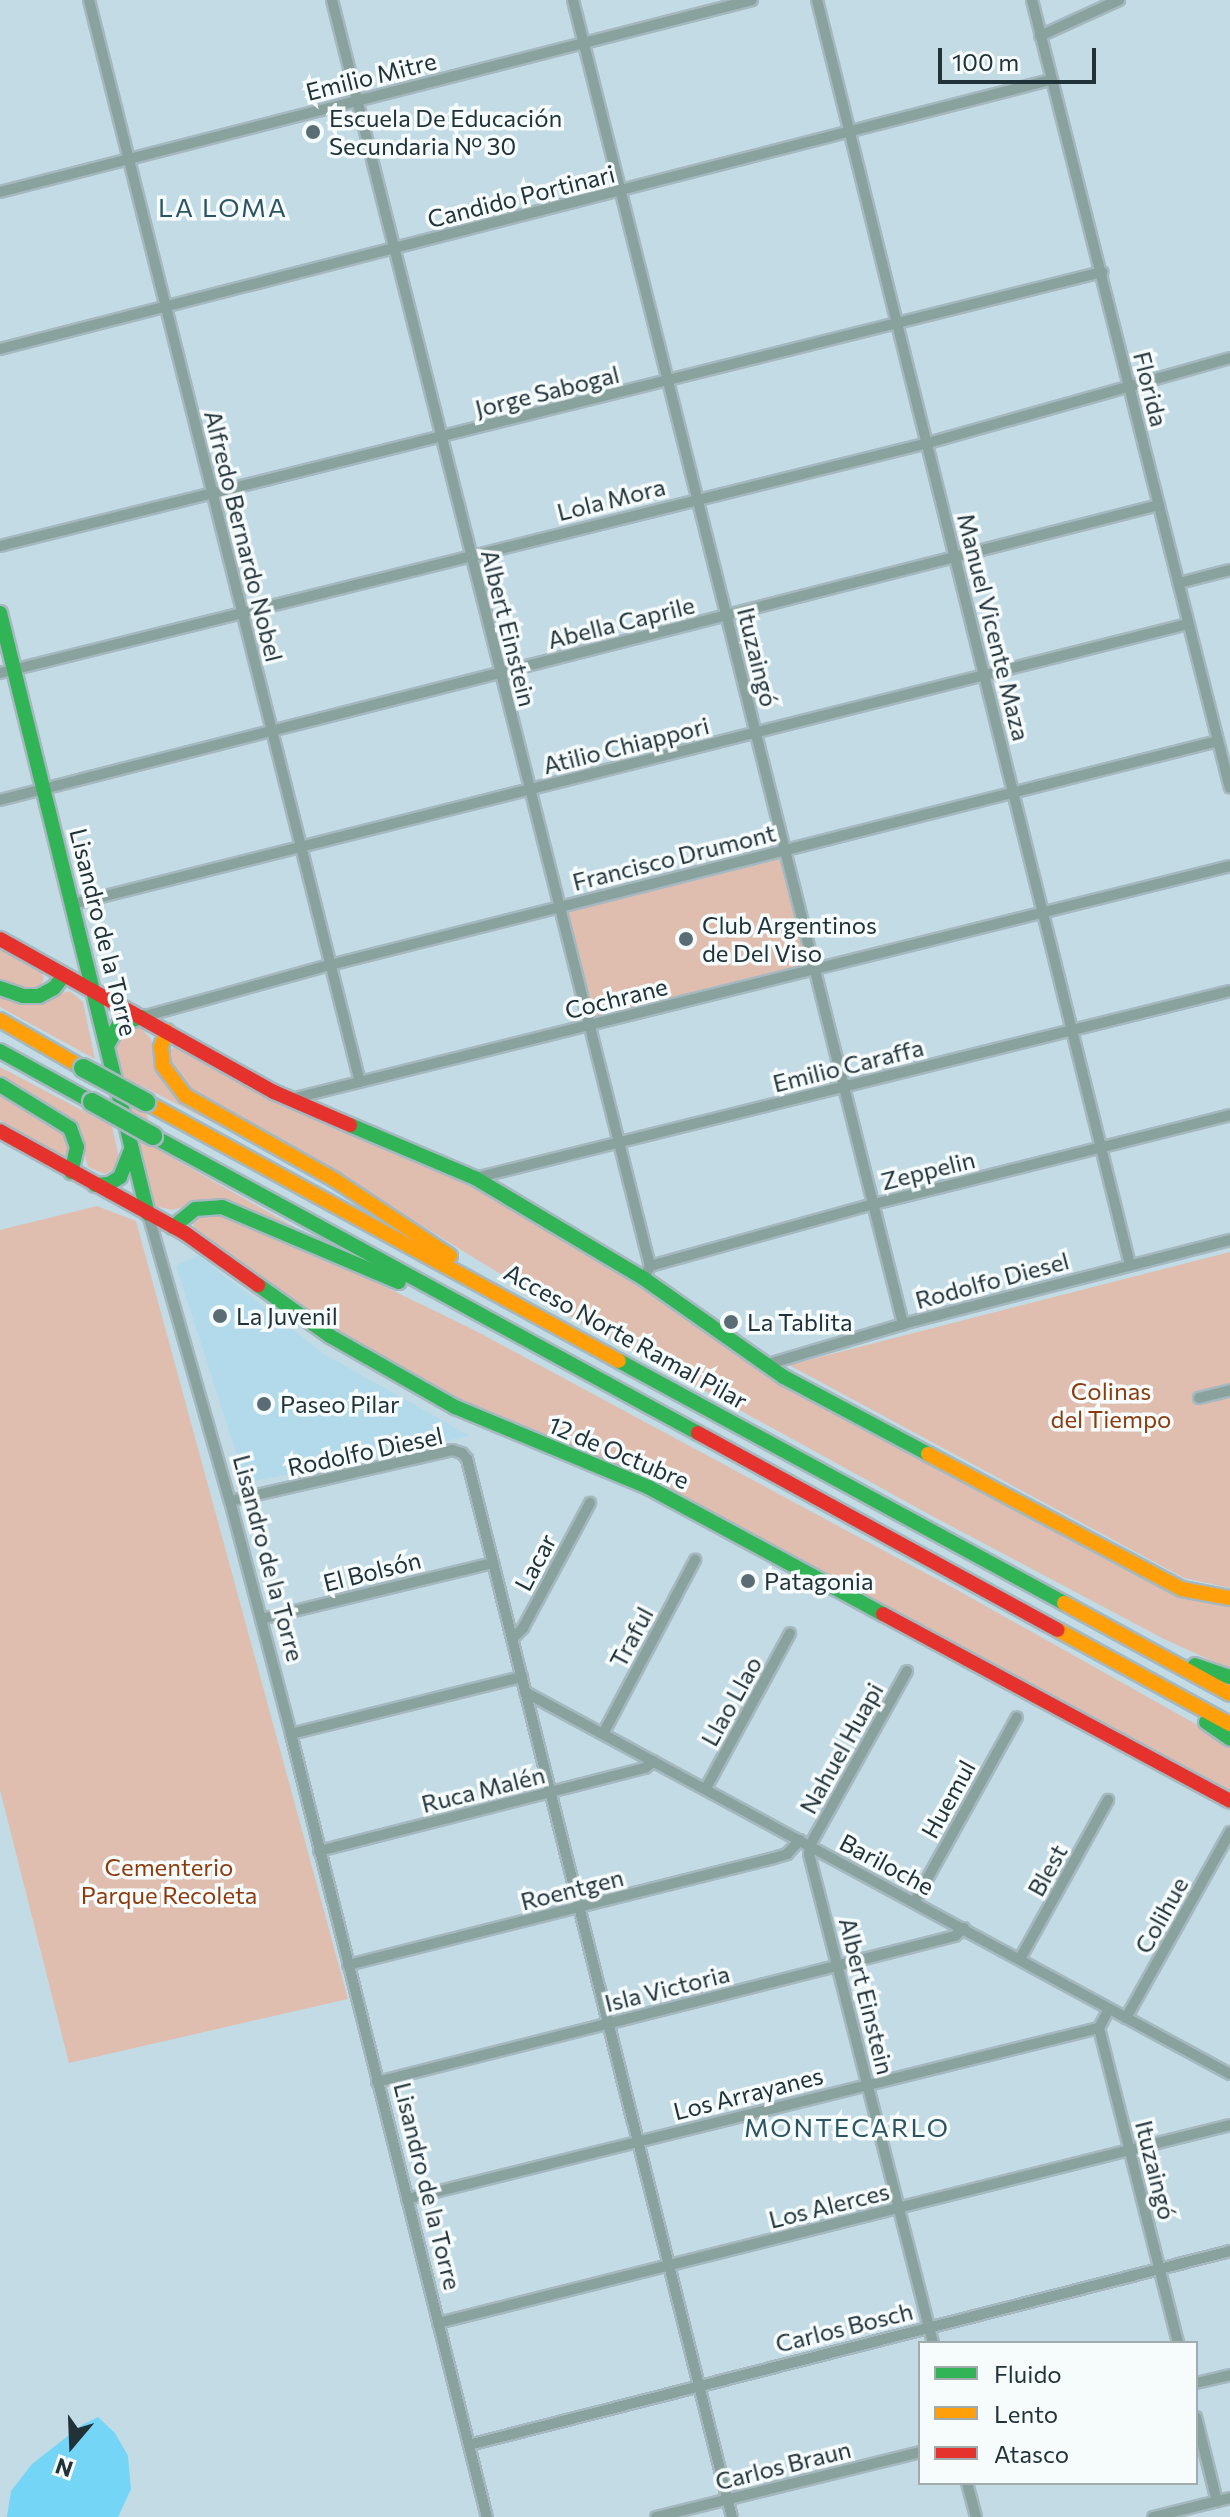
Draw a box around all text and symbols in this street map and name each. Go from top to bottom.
scale bar [942,32,1100,82]
street label: Emilio Mitre [303,46,439,106]
text: 100 m [952,47,1019,76]
place label: Escuela De Educación Secundaria Nº 30 [329,104,562,160]
marker: Escuela De Educación Secundaria Nº 30 [304,123,322,141]
street label: Candido Portinari [424,159,618,233]
district label: LA LOMA [158,191,288,223]
street label: Florida [1128,348,1174,430]
street label: Jorge Sabogal [472,359,622,423]
street label: Alfredo Bernardo Nobel [199,407,289,665]
street label: Lola Mora [554,472,668,526]
street label: Manuel Vicente Maza [952,510,1036,744]
street label: Albert Einstein [476,547,542,709]
street label: Abella Caprile [545,590,697,654]
street label: Ituzaingó [732,604,784,710]
street label: Atilio Chiappori [540,710,712,780]
street label: Francisco Drumont [569,818,779,896]
street label: Lisandro de la Torre [64,825,144,1039]
place label: Club Argentinos de Del Viso [702,911,877,967]
marker: Club Argentinos de Del Viso [677,930,695,948]
street label: Cochrane [562,971,670,1025]
street label: Emilio Caraffa [770,1032,926,1098]
street label: Zeppelin [878,1144,978,1196]
street label: Rodolfo Diesel [912,1246,1072,1314]
street label: Acceso Norte Ramal Pilar [499,1257,753,1415]
place label: La Juvenil [236,1302,338,1330]
marker: La Juvenil [211,1307,229,1325]
place label: La Tablita [747,1308,853,1336]
marker: La Tablita [722,1313,740,1331]
park label: Colinas del Tiempo [1051,1377,1171,1433]
place label: Paseo Pilar [280,1390,400,1418]
marker: Paseo Pilar [255,1395,273,1413]
street label: 12 de Octubre [544,1409,694,1495]
street label: Rodolfo Diesel [285,1420,445,1482]
street label: Lisandro de la Torre [228,1452,310,1664]
street label: Lacar [508,1529,562,1595]
street label: El Bolsón [320,1545,424,1597]
place label: Patagonia [764,1567,874,1595]
marker: Patagonia [739,1572,757,1590]
street label: Traful [603,1602,659,1672]
street label: Llao Llao [695,1651,767,1751]
street label: Nahuel Huapi [793,1677,889,1819]
street label: Huemul [915,1755,981,1843]
street label: Ruca Malén [418,1760,548,1818]
street label: Bariloche [835,1827,939,1901]
street label: Blest [1021,1839,1073,1901]
park label: Cementerio Parque Recoleta [81,1853,257,1909]
street label: Roentgen [518,1862,626,1916]
street label: Colihue [1128,1872,1194,1958]
street label: Albert Einstein [834,1915,900,2077]
street label: Isla Victoria [602,1959,732,2017]
street label: Los Arrayanes [670,2060,826,2126]
street label: Lisandro de la Torre [388,2079,468,2293]
district label: MONTECARLO [744,2111,950,2143]
street label: Ituzaingó [1130,2117,1182,2223]
street label: Los Alerces [766,2176,892,2234]
street label: Carlos Bosch [772,2296,916,2358]
legend [918,2341,1198,2485]
text: Fluido [994,2359,1062,2388]
text: Lento [994,2399,1058,2428]
north arrow [32,2405,112,2485]
street label: Carlos Braun [712,2434,854,2496]
text: Atasco [994,2439,1069,2468]
text: N [52,2453,76,2484]

